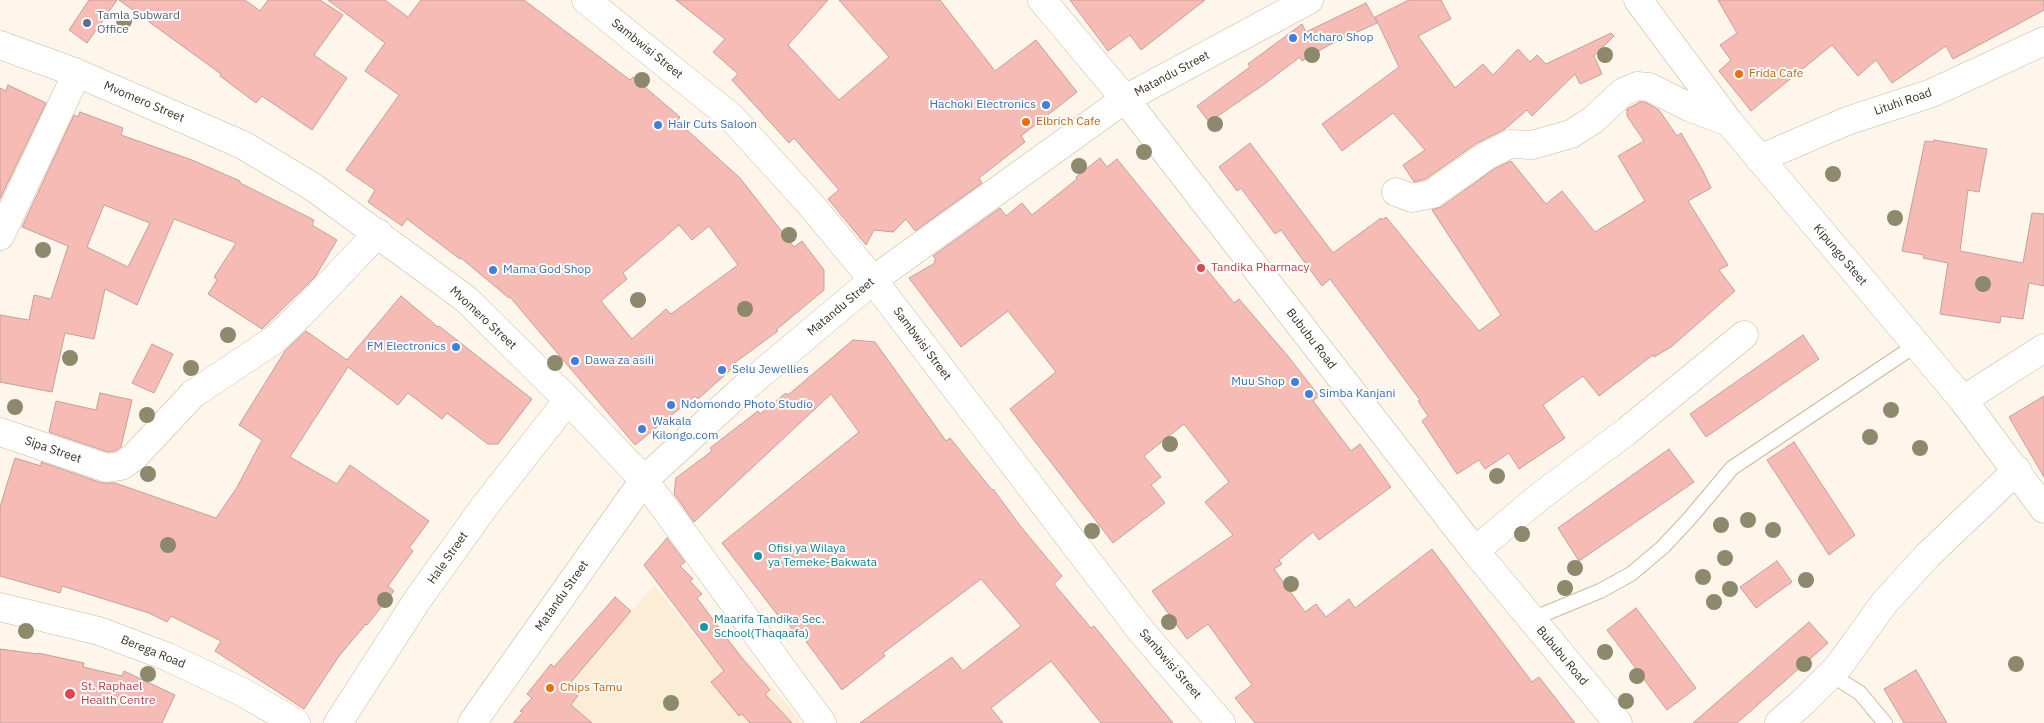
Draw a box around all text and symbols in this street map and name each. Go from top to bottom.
place label: Tamla Subward Office [97,9,180,37]
street label: Sambwisi Street [608,16,686,82]
marker: Tamla Subward Office [81,17,93,29]
place label: Mcharo Shop [1303,31,1373,45]
marker: Mcharo Shop [1287,32,1299,44]
street label: Matandu Street [1132,48,1212,100]
place label: Frida Cafe [1749,67,1803,81]
marker: Frida Cafe [1733,68,1745,80]
street label: Mvomero Street [102,79,186,125]
street label: Lituhi Road [1872,85,1934,119]
place label: Hachoki Electronics [930,98,1036,112]
marker: Hachoki Electronics [1040,99,1052,111]
place label: Elbrich Cafe [1036,115,1101,129]
marker: Elbrich Cafe [1020,116,1032,128]
place label: Hair Cuts Saloon [668,118,757,132]
marker: Hair Cuts Saloon [652,119,664,131]
street label: Kipungo Steet [1810,221,1870,289]
place label: Tandika Pharmacy [1211,261,1310,275]
marker: Tandika Pharmacy [1195,262,1207,274]
place label: Mama God Shop [503,263,591,277]
marker: Mama God Shop [487,264,499,276]
street label: Matandu Street [805,275,877,339]
street label: Mvomero Street [447,283,519,353]
street label: Sambwisi Street [890,305,954,383]
street label: Bububu Road [1283,306,1339,372]
place label: FM Electronics [367,340,446,354]
marker: FM Electronics [450,341,462,353]
place label: Dawa za asili [585,354,654,368]
marker: Dawa za asili [569,355,581,367]
place label: Selu Jewellies [732,363,809,377]
marker: Selu Jewellies [716,364,728,376]
place label: Muu Shop [1231,375,1285,389]
marker: Muu Shop [1289,376,1301,388]
place label: Simba Kanjani [1319,387,1396,401]
marker: Simba Kanjani [1303,388,1315,400]
place label: Ndomondo Photo Studio [681,398,813,412]
marker: Ndomondo Photo Studio [665,399,677,411]
place label: Wakala Kilongo.com [652,415,718,443]
marker: Wakala Kilongo.com [636,423,648,435]
street label: Sipa Street [23,434,83,466]
street label: Hale Street [425,529,471,587]
place label: Ofisi ya Wilaya ya Temeke-Bakwata [768,542,877,570]
marker: Ofisi ya Wilaya ya Temeke-Bakwata [752,550,764,562]
street label: Matandu Street [532,558,592,634]
place label: Maarifa Tandika Sec. School(Thaqaafa) [714,613,825,641]
marker: Maarifa Tandika Sec. School(Thaqaafa) [698,621,710,633]
street label: Bububu Road [1533,624,1591,688]
street label: Sambwisi Street [1136,626,1204,702]
street label: Berega Road [119,632,187,672]
place label: St. Raphael Health Centre [81,680,156,708]
place label: Chips Tamu [560,681,623,695]
marker: Chips Tamu [544,682,556,694]
marker: St. Raphael Health Centre [63,687,77,701]

